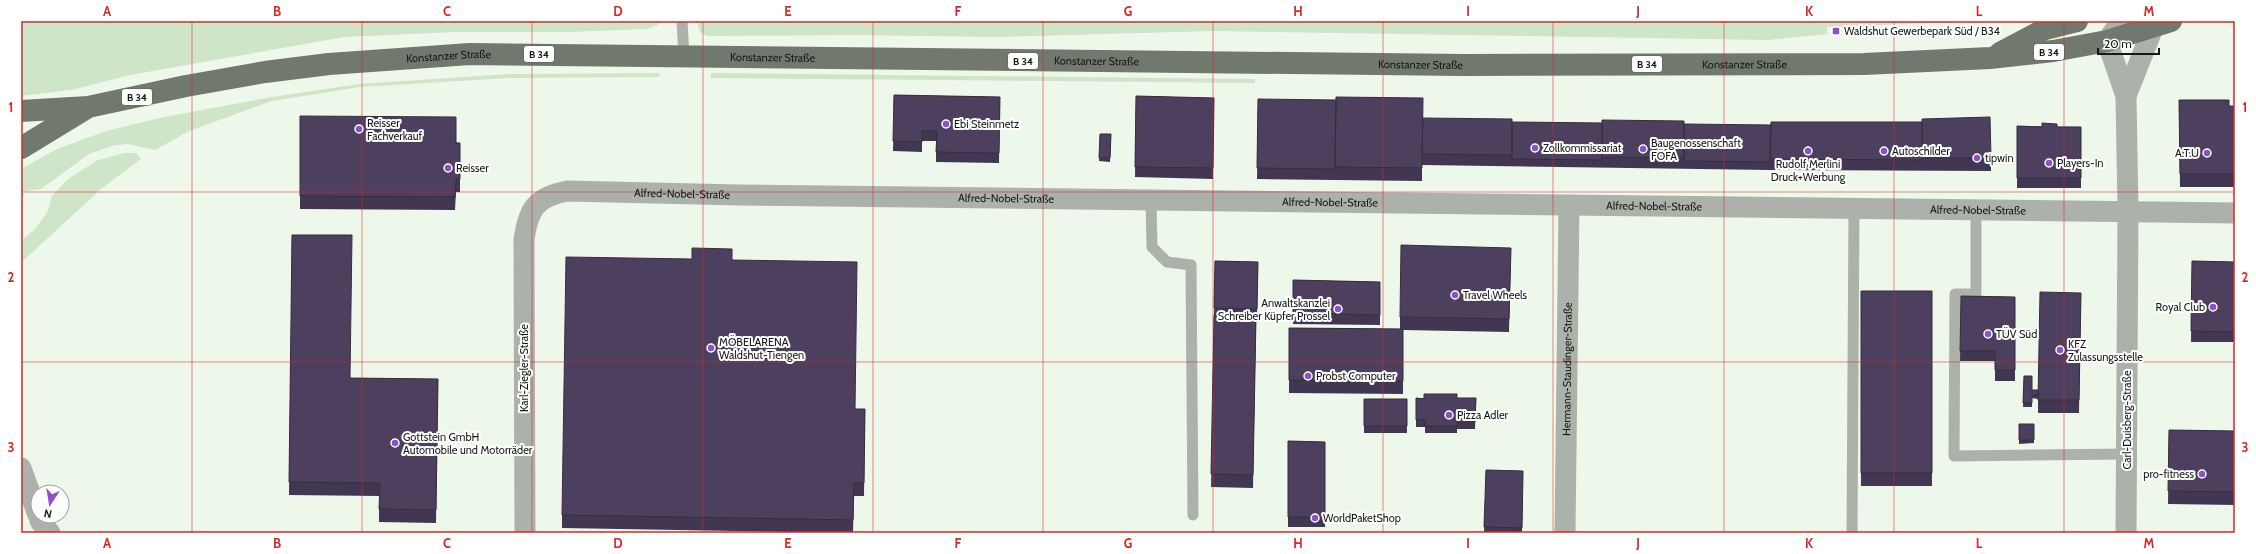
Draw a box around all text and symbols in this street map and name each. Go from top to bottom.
text: A [103,3,112,19]
text: B [273,3,281,19]
text: C [443,3,451,19]
text: D [613,3,623,19]
text: E [784,3,792,19]
text: F [955,3,962,19]
text: G [1124,3,1133,19]
text: H [1293,3,1303,19]
text: I [1466,3,1470,19]
text: J [1635,3,1640,19]
text: K [1805,3,1814,19]
text: L [1976,3,1983,19]
text: M [2144,3,2155,19]
place label: Waldshut Gewerbepark Süd / B34 [1844,24,2001,38]
marker: Waldshut Gewerbepark Süd / B34 [1831,26,1841,36]
scale bar [2098,30,2159,56]
text: 20 m [2104,36,2132,51]
road number: B 34 [2034,44,2064,60]
road number: B 34 [524,46,554,62]
street label: Konstanzer Straße [406,47,492,66]
street label: Konstanzer Straße [730,50,816,65]
road number: B 34 [1008,53,1038,69]
street label: Konstanzer Straße [1054,53,1140,68]
road number: B 34 [1632,56,1662,72]
street label: Konstanzer Straße [1378,57,1463,72]
street label: Konstanzer Straße [1702,57,1787,71]
road number: B 34 [122,89,152,105]
text: 1 [9,99,13,115]
text: 1 [2243,99,2247,115]
place label: Reisser Fachverkauf [367,116,423,143]
place label: Ebi Steinmetz [954,117,1019,131]
marker: Ebi Steinmetz [941,119,951,129]
marker: Reisser Fachverkauf [354,124,364,134]
place label: Baugenossenschaft FÖFA [1651,136,1741,163]
place label: Zollkommissariat [1543,141,1622,155]
marker: Zollkommissariat [1530,143,1540,153]
marker: Baugenossenschaft FÖFA [1638,144,1648,154]
place label: Autoschilder [1892,144,1950,158]
marker: Rudolf Merlini Druck+Werbung [1803,146,1813,156]
marker: Autoschilder [1879,146,1889,156]
place label: A.T.U [2175,146,2199,160]
marker: A.T.U [2202,148,2212,158]
place label: tipwin [1985,151,2014,165]
marker: tipwin [1972,153,1982,163]
place label: Players-In [2057,156,2104,170]
place label: Rudolf Merlini Druck+Werbung [1771,157,1846,184]
marker: Players-In [2044,158,2054,168]
place label: Reisser [456,161,489,175]
marker: Reisser [443,163,453,173]
street label: Alfred-Nobel-Straße [634,186,731,202]
street label: Alfred-Nobel-Straße [958,191,1054,206]
street label: Alfred-Nobel-Straße [1282,195,1378,210]
street label: Alfred-Nobel-Straße [1606,198,1702,214]
street label: Alfred-Nobel-Straße [1930,202,2026,217]
text: 2 [8,269,15,285]
text: 2 [2242,269,2249,285]
place label: Travel Wheels [1463,288,1528,302]
marker: Travel Wheels [1450,290,1460,300]
place label: Anwaltskanzlei Schreiber Küpfer Prossel [1218,296,1330,323]
place label: Royal Club [2156,300,2205,314]
street label: Hermann-Staudinger-Straße [1559,302,1575,436]
marker: Royal Club [2208,302,2218,312]
marker: Anwaltskanzlei Schreiber Küpfer Prossel [1333,304,1343,314]
street label: Karl-Ziegler-Straße [517,324,531,412]
place label: TÜV Süd [1996,327,2037,341]
marker: TÜV Süd [1983,329,1993,339]
place label: MÖBELARENA Waldshut-Tiengen [719,335,804,362]
place label: KFZ Zulassungsstelle [2068,337,2143,364]
marker: MÖBELARENA Waldshut-Tiengen [706,343,716,353]
marker: KFZ Zulassungsstelle [2055,345,2065,355]
place label: Probst Computer [1316,369,1396,383]
street label: Carl-Duisberg-Straße [2120,370,2134,470]
marker: Probst Computer [1303,371,1313,381]
place label: Pizza Adler [1457,408,1509,422]
marker: Pizza Adler [1444,410,1454,420]
place label: Gottstein GmbH Automobile und Motorräder [403,430,533,457]
marker: Gottstein GmbH Automobile und Motorräder [390,438,400,448]
text: 3 [7,439,15,455]
text: 3 [2241,439,2249,455]
place label: pro-fitness [2143,467,2194,481]
marker: pro-fitness [2197,469,2207,479]
north arrow [30,484,70,524]
text: N [43,506,53,521]
place label: WorldPaketShop [1323,511,1401,525]
marker: WorldPaketShop [1310,513,1320,523]
text: A [103,535,112,551]
text: B [273,535,281,551]
text: C [443,535,451,551]
text: D [613,535,623,551]
text: E [784,535,792,551]
text: F [955,535,962,551]
text: G [1124,535,1133,551]
text: H [1293,535,1303,551]
text: I [1466,535,1470,551]
text: J [1635,535,1640,551]
text: K [1805,535,1814,551]
text: L [1976,535,1983,551]
text: M [2144,535,2155,551]

